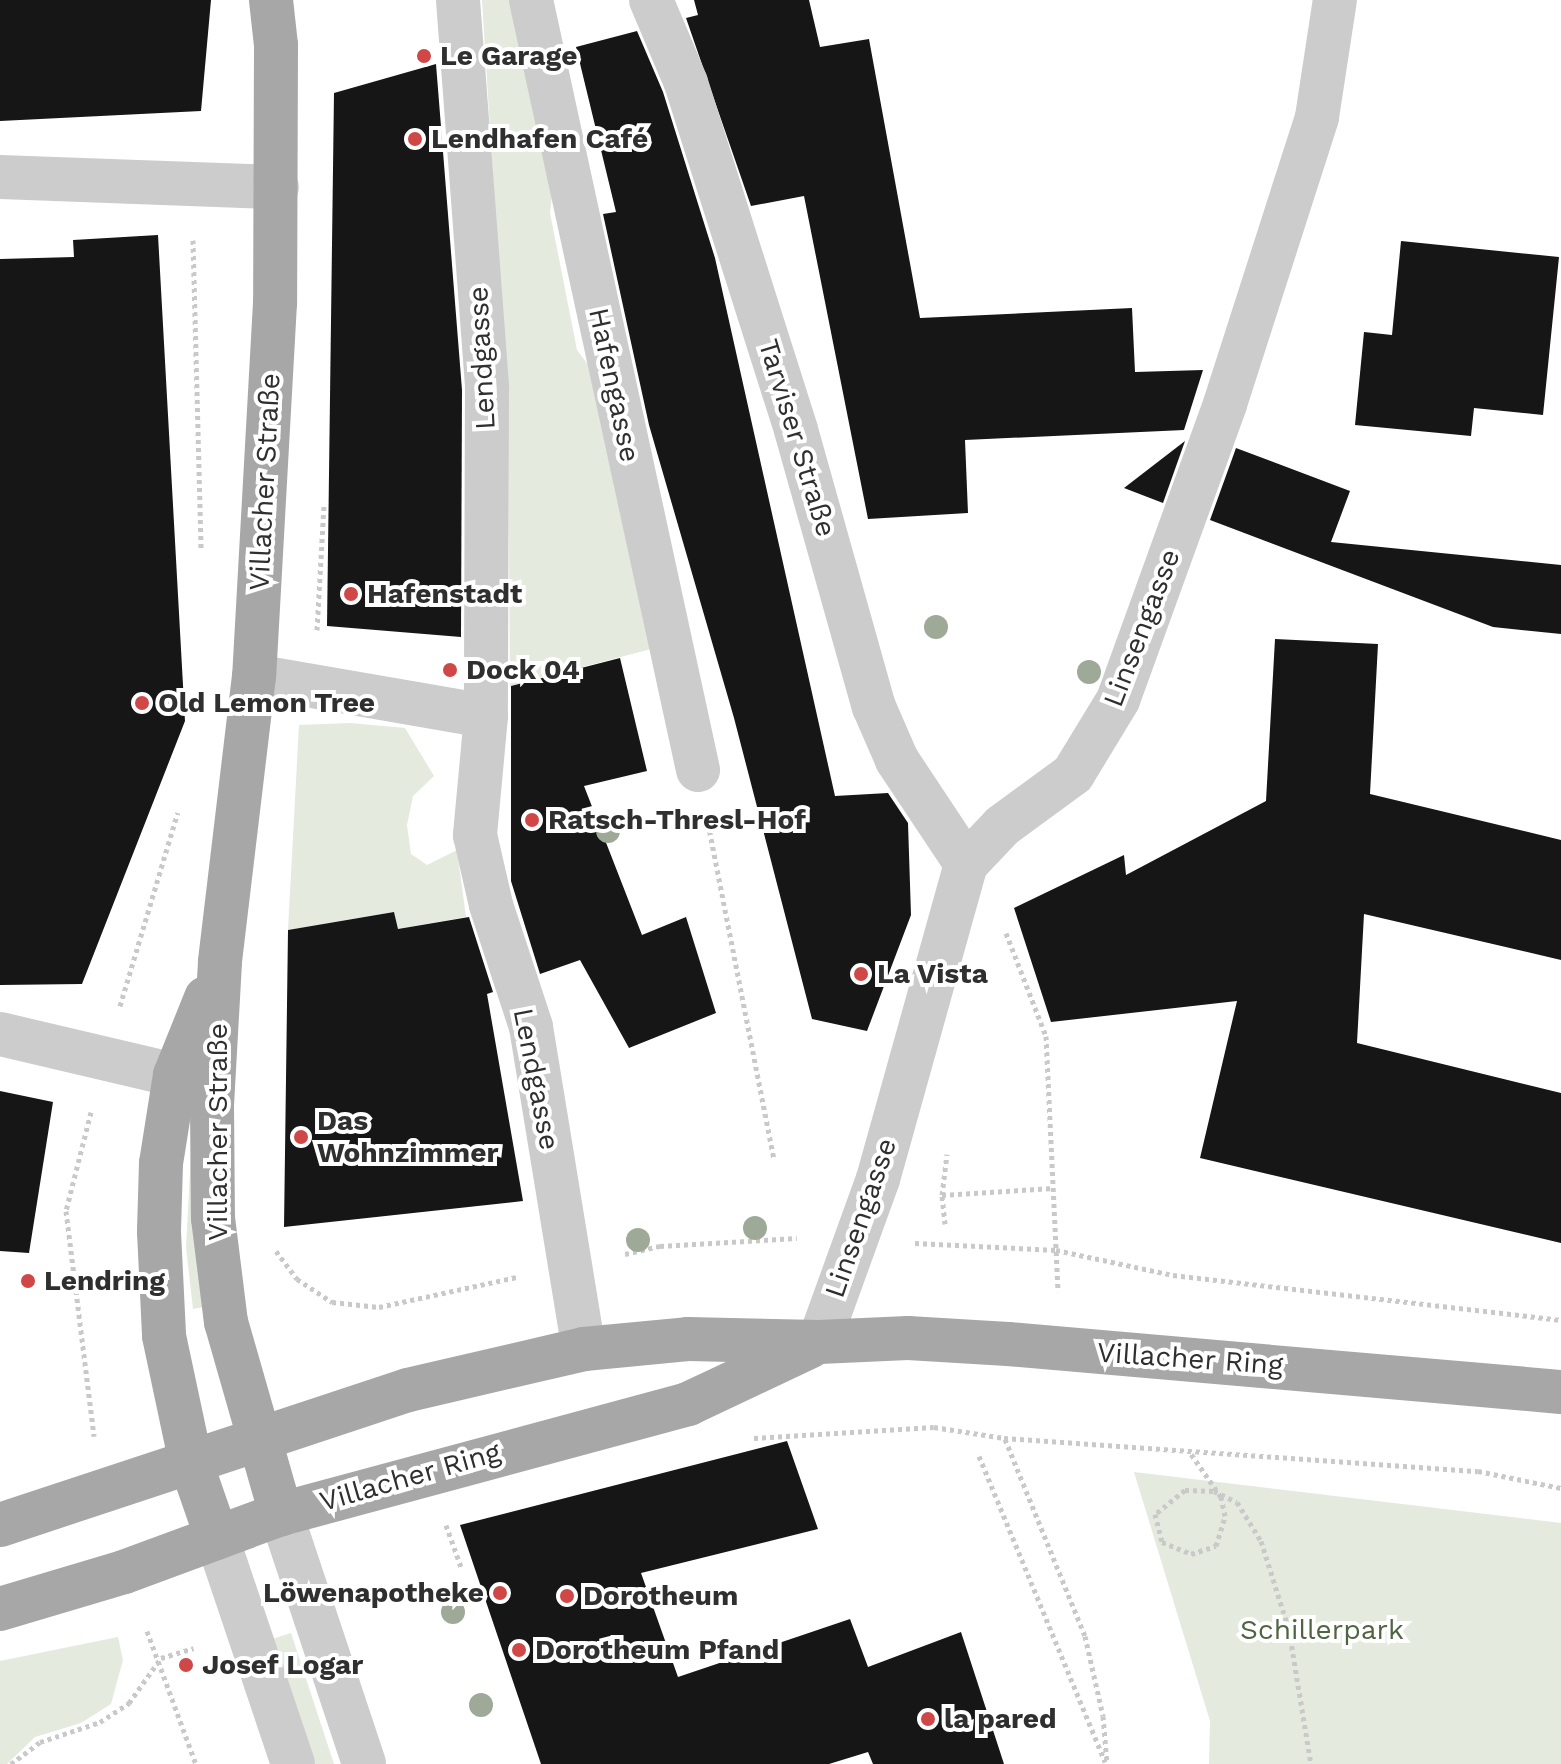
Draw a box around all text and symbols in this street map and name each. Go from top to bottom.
place label: Le Garage [440,39,578,73]
marker: Le Garage [415,47,433,65]
place label: Lendhafen Café [431,122,648,156]
marker: Lendhafen Café [406,130,424,148]
street label: Lendgasse [461,285,503,431]
street label: Hafengasse [581,305,647,465]
street label: Tarviser Straße [751,335,843,541]
street label: Villacher Straße [242,372,288,592]
street label: Linsengasse [1097,544,1187,712]
place label: Hafenstadt [367,577,522,611]
marker: Hafenstadt [342,585,360,603]
place label: Dock 04 [466,653,580,687]
marker: Dock 04 [441,661,459,679]
place label: Old Lemon Tree [158,686,376,720]
marker: Old Lemon Tree [133,694,151,712]
place label: Ratsch-Thresl-Hof [548,803,806,837]
marker: Ratsch-Thresl-Hof [523,811,541,829]
place label: La Vista [877,957,989,991]
marker: La Vista [852,965,870,983]
street label: Lendgasse [506,1005,566,1153]
street label: Villacher Straße [201,1023,235,1241]
place label: Das Wohnzimmer [317,1104,498,1170]
marker: Das Wohnzimmer [292,1128,310,1146]
street label: Linsengasse [818,1134,904,1302]
place label: Lendring [44,1264,165,1298]
marker: Lendring [19,1272,37,1290]
street label: Villacher Ring [1096,1336,1284,1382]
street label: Villacher Ring [316,1435,504,1519]
place label: Löwenapotheke [263,1576,484,1610]
place label: Dorotheum [583,1579,738,1613]
marker: Löwenapotheke [491,1584,509,1602]
marker: Dorotheum [558,1587,576,1605]
park label: Schillerpark [1240,1613,1404,1647]
place label: Dorotheum Pfand [535,1633,779,1667]
marker: Dorotheum Pfand [510,1641,528,1659]
place label: Josef Logar [202,1648,364,1682]
marker: Josef Logar [177,1656,195,1674]
place label: la pared [944,1702,1057,1736]
marker: la pared [919,1710,937,1728]

